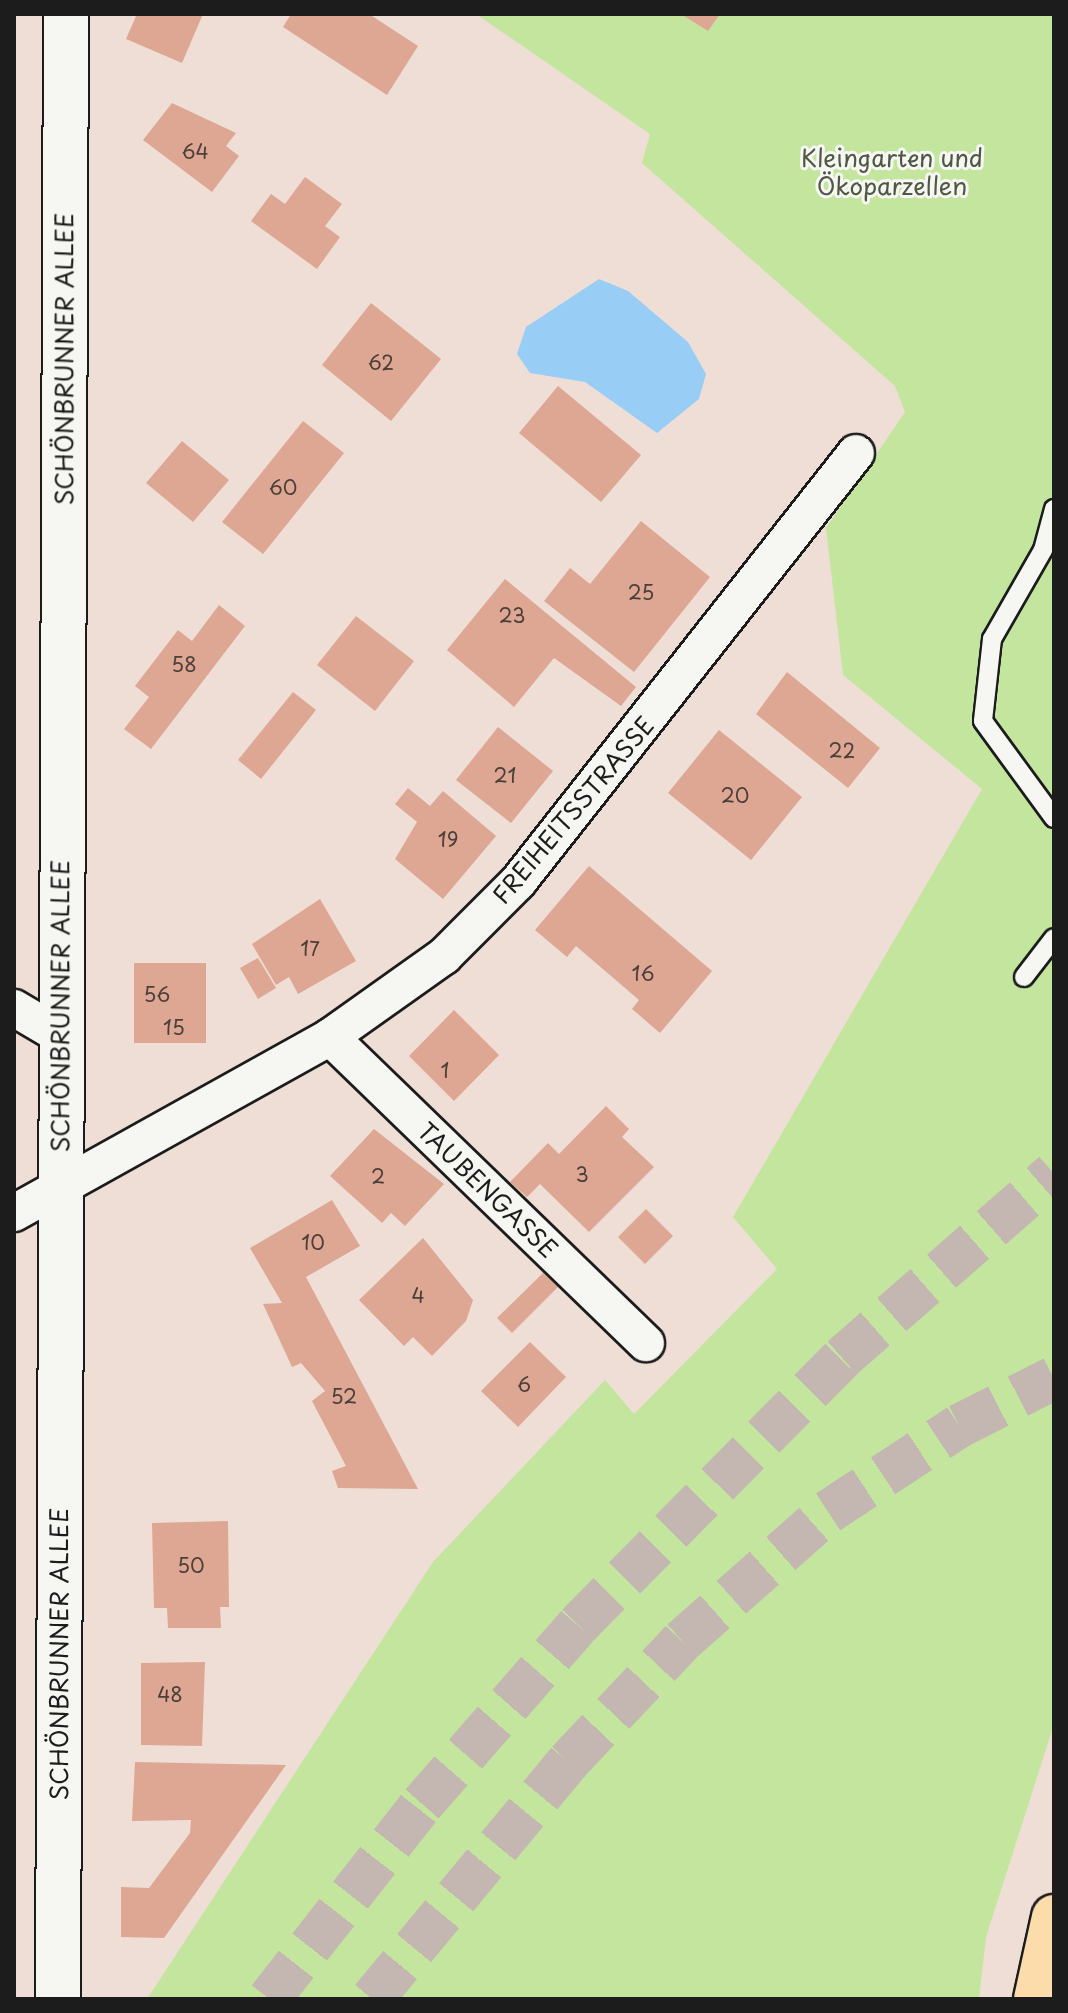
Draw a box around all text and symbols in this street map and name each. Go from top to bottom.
house number: 64 [181,139,209,163]
park label: Kleingarten und Ökoparzellen [800,144,984,200]
street label: SCHÖNBRUNNER ALLEE [50,211,78,507]
house number: 62 [368,350,394,374]
house number: 60 [269,475,297,499]
house number: 25 [628,580,654,604]
house number: 23 [498,603,526,627]
house number: 58 [171,652,197,676]
street label: FREIHEITSSTRASSE [486,711,660,909]
house number: 22 [829,738,855,762]
house number: 21 [493,763,517,787]
house number: 20 [721,783,749,807]
house number: 19 [438,827,458,851]
street label: SCHÖNBRUNNER ALLEE [46,858,74,1154]
house number: 17 [300,936,320,960]
house number: 16 [632,961,654,985]
house number: 56 [144,982,170,1006]
house number: 15 [163,1015,185,1039]
house number: 1 [441,1058,449,1082]
street label: TAUBENGASSE [412,1116,564,1264]
house number: 3 [575,1162,589,1186]
house number: 2 [371,1164,385,1188]
house number: 10 [301,1230,325,1254]
house number: 4 [411,1283,425,1307]
house number: 6 [517,1372,531,1396]
house number: 52 [331,1384,357,1408]
street label: SCHÖNBRUNNER ALLEE [45,1506,73,1802]
house number: 50 [177,1553,205,1577]
house number: 48 [157,1682,183,1706]

